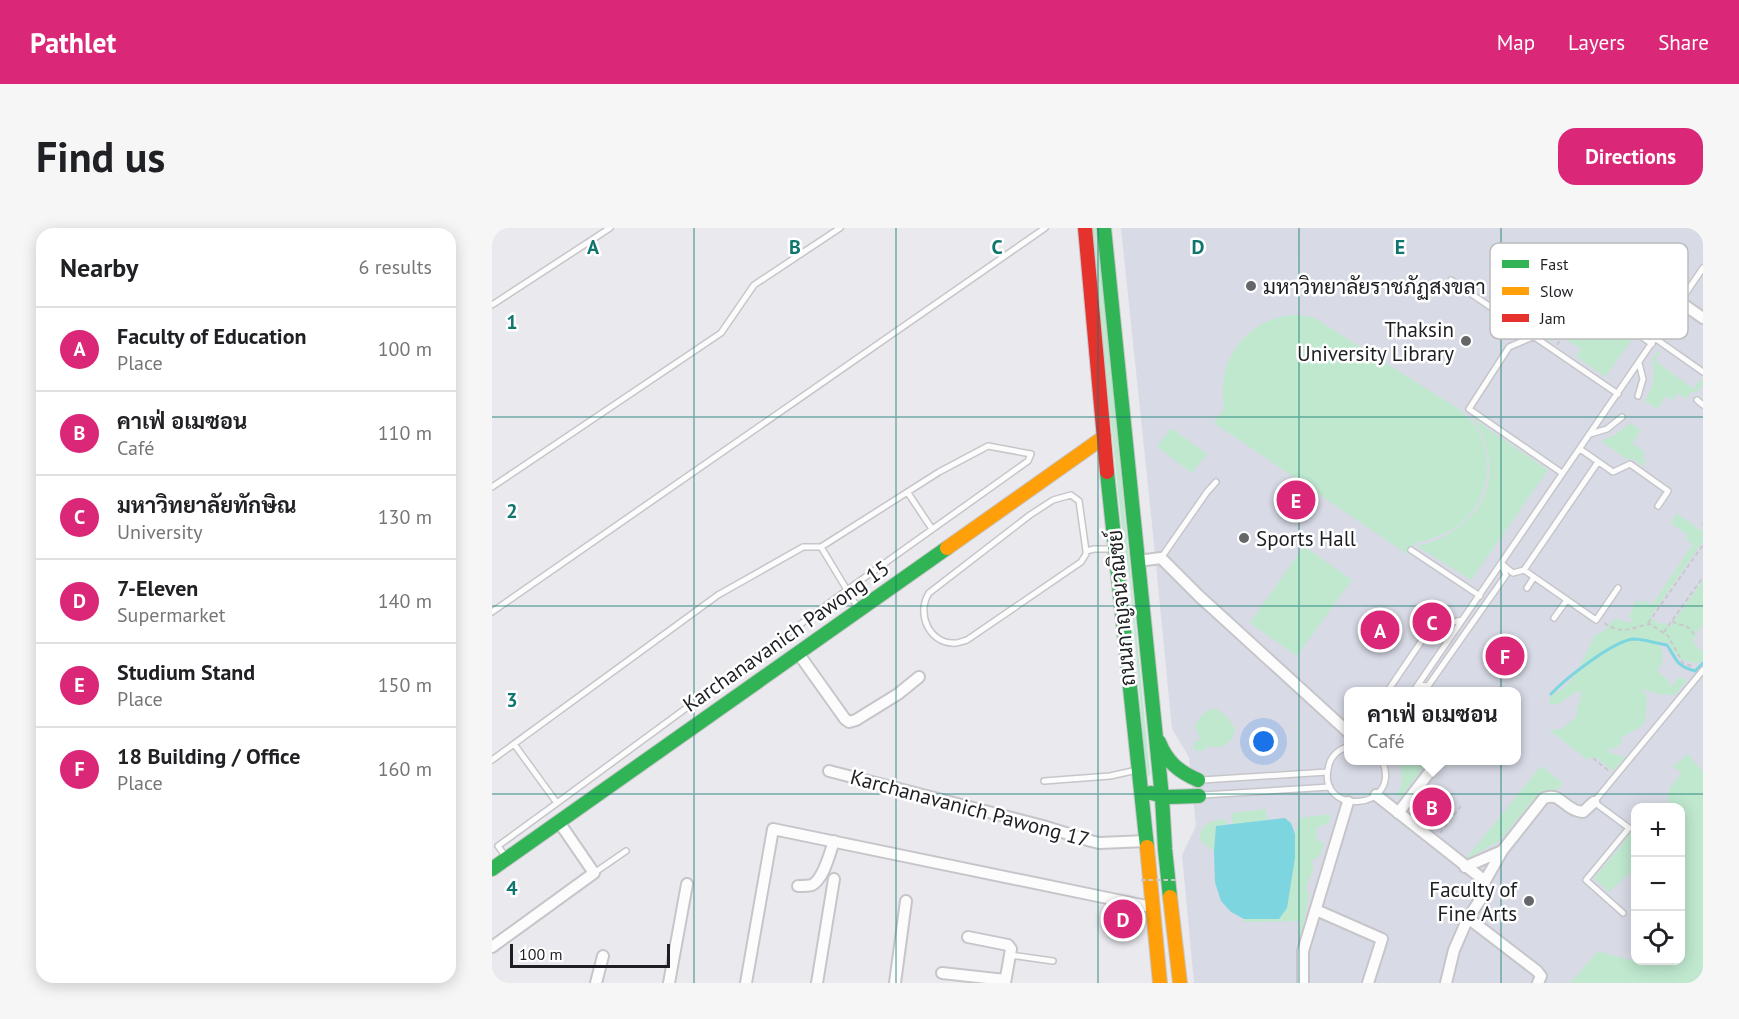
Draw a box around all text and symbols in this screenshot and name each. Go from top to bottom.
text: Pathlet [30,24,116,61]
text: Map [1497,29,1535,56]
text: Layers [1568,29,1625,56]
text: Share [1658,29,1709,56]
button: Directions [1558,128,1703,185]
text: Find us [36,129,165,184]
text: A [587,234,600,260]
text: B [789,234,801,260]
text: C [991,234,1003,260]
text: D [1192,234,1205,260]
text: E [1395,234,1405,260]
legend [1490,243,1688,339]
text: Nearby [60,251,138,284]
text: 6 results [359,254,432,280]
text: Fast [1540,254,1569,274]
place label: มหาวิทยาลัยราชภัฏสงขลา [1263,273,1486,300]
marker: มหาวิทยาลัยราชภัฏสงขลา [1244,279,1258,293]
text: Slow [1540,281,1574,301]
text: Jam [1539,308,1566,328]
text: 1 [506,309,518,335]
place label: Thaksin University Library [1297,316,1454,367]
text: Faculty of Education [117,322,307,350]
marker: Thaksin University Library [1459,334,1473,348]
text: A [73,336,86,362]
text: 100 m [378,336,432,362]
text: Place [117,350,163,376]
text: คาเฟ่ อเมซอน [117,407,247,435]
text: B [74,420,85,446]
text: 110 m [378,420,432,446]
text: Café [117,435,154,461]
pin: E [1276,478,1316,522]
text: มหาวิทยาลัยทักษิณ [117,491,297,519]
text: 2 [506,498,518,524]
text: C [74,504,85,530]
text: 130 m [378,504,432,530]
text: University [117,519,203,545]
place label: Sports Hall [1256,525,1356,552]
street label: ถนนกาญจนวณิชย์ [1101,529,1141,687]
marker: Sports Hall [1237,531,1251,545]
street label: Karchanavanich Pawong 15 [677,554,895,718]
text: 7-Eleven [117,574,198,602]
text: D [73,588,86,614]
text: 140 m [378,588,432,614]
pin: C [1412,600,1452,644]
text: Supermarket [117,602,225,628]
pin: A [1360,608,1400,652]
pin: F [1486,634,1524,678]
text: Studium Stand [117,658,255,686]
text: E [74,672,85,698]
text: 150 m [378,672,432,698]
text: Place [117,686,163,712]
text: 3 [506,687,518,713]
popup [1344,687,1521,765]
text: คาเฟ่ อเมซอน [1367,700,1498,728]
your location [1249,727,1278,756]
text: Café [1367,728,1405,754]
text: 18 Building / Office [117,742,300,770]
text: F [74,756,85,782]
text: 160 m [378,756,432,782]
street label: Karchanavanich Pawong 17 [847,763,1093,853]
text: Place [117,770,163,796]
pin: B [1412,784,1452,830]
map controls [1631,803,1685,965]
button: + [1631,803,1685,857]
button: − [1631,857,1685,911]
text: 4 [506,875,518,901]
place label: Faculty of Fine Arts [1429,876,1518,927]
marker: Faculty of Fine Arts [1522,894,1536,908]
pin: D [1104,896,1142,942]
button: locate [1631,911,1685,965]
scale bar [510,941,670,968]
text: 100 m [519,944,562,964]

